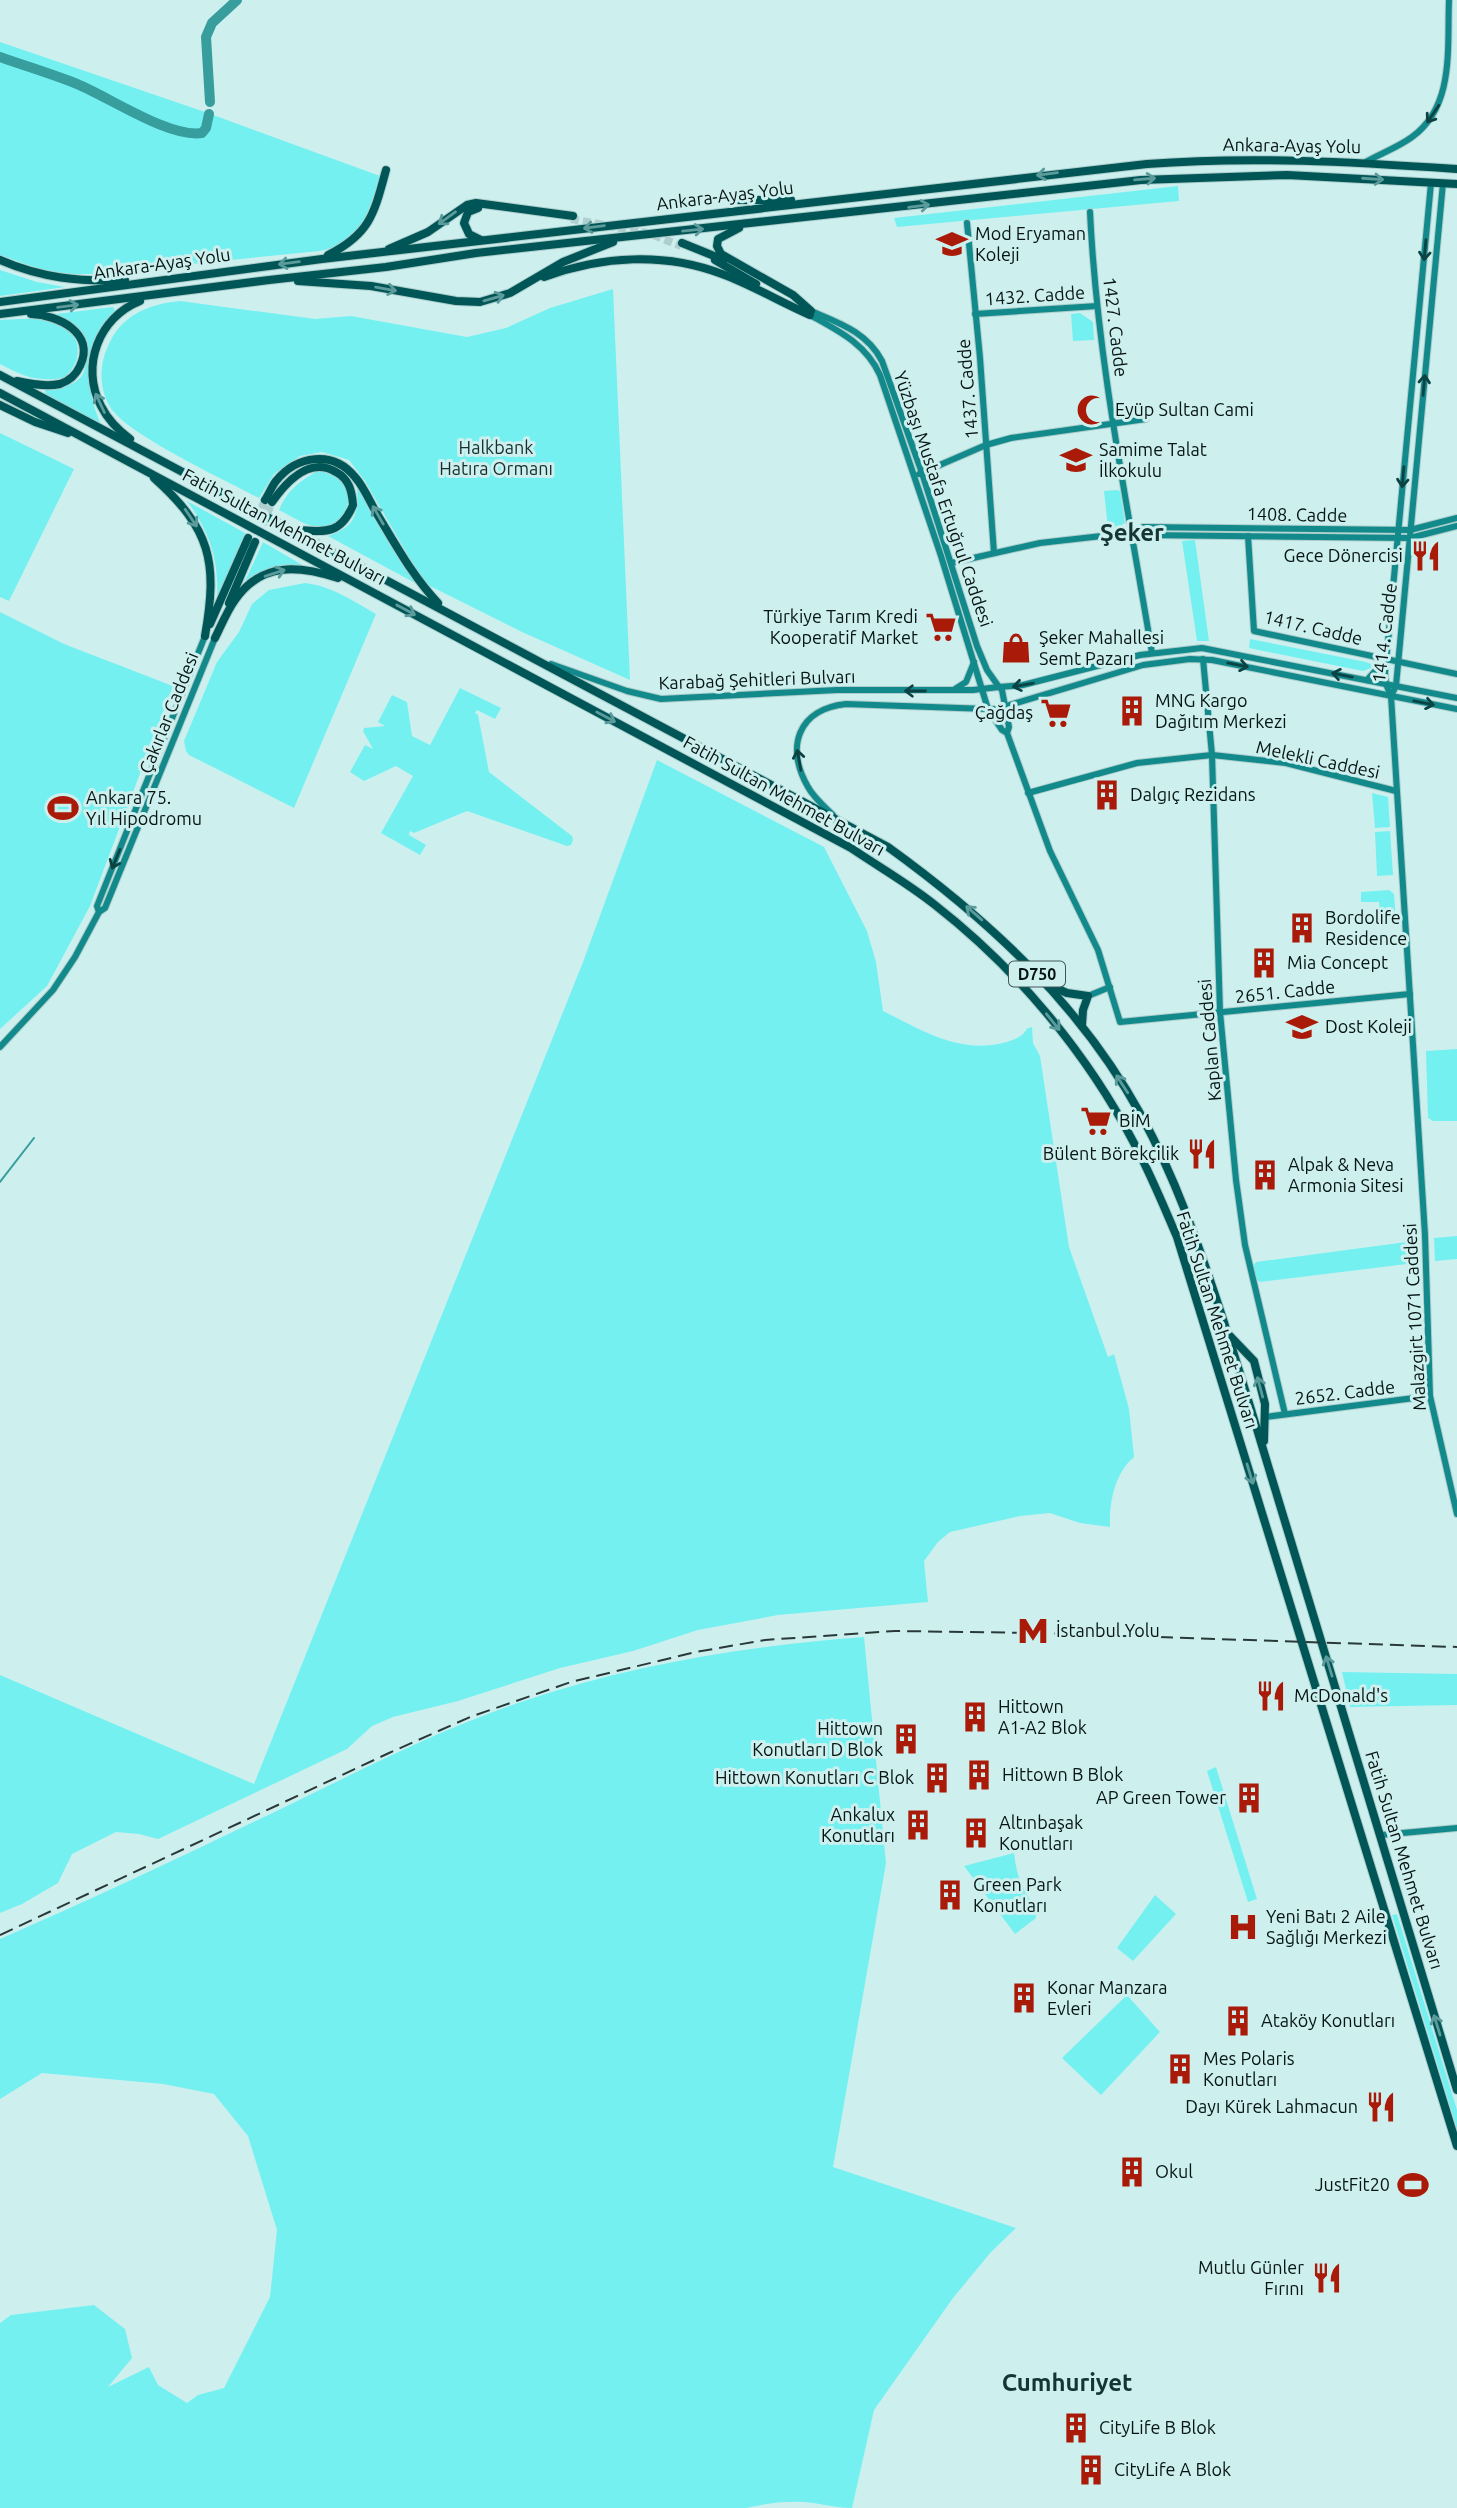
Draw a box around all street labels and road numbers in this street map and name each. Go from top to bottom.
street label: Ankara-Ayaş Yolu [1223,134,1361,156]
street label: Ankara-Ayaş Yolu [655,177,795,213]
street label: Ankara-Ayaş Yolu [92,243,232,283]
street label: 1427. Cadde [1100,276,1132,378]
street label: 1432. Cadde [984,282,1086,308]
street label: 1437. Cadde [953,338,981,440]
street label: Yüzbaşı Mustafa Ertuğrul Caddesi [891,368,997,629]
street label: Fatih Sultan Mehmet Bulvarı [179,464,389,588]
street label: 1408. Cadde [1247,503,1347,525]
street label: 1414. Cadde [1368,582,1400,684]
street label: 1417. Cadde [1262,606,1364,648]
street label: Çakırlar Caddesi [135,649,202,776]
street label: Karabağ Şehitleri Bulvarı [658,666,856,692]
street label: Fatih Sultan Mehmet Bulvarı [680,731,889,859]
street label: Melekli Caddesi [1254,736,1382,782]
road number: D750 [1009,962,1065,986]
street label: 2651. Cadde [1234,976,1336,1006]
street label: Kaplan Caddesi [1194,978,1224,1102]
street label: Fatih Sultan Mehmet Bulvarı [1173,1209,1263,1431]
street label: Malazgirt 1071 Caddesi [1399,1223,1429,1411]
street label: 2652. Cadde [1294,1376,1396,1408]
street label: Fatih Sultan Mehmet Bulvarı [1362,1748,1448,1971]

